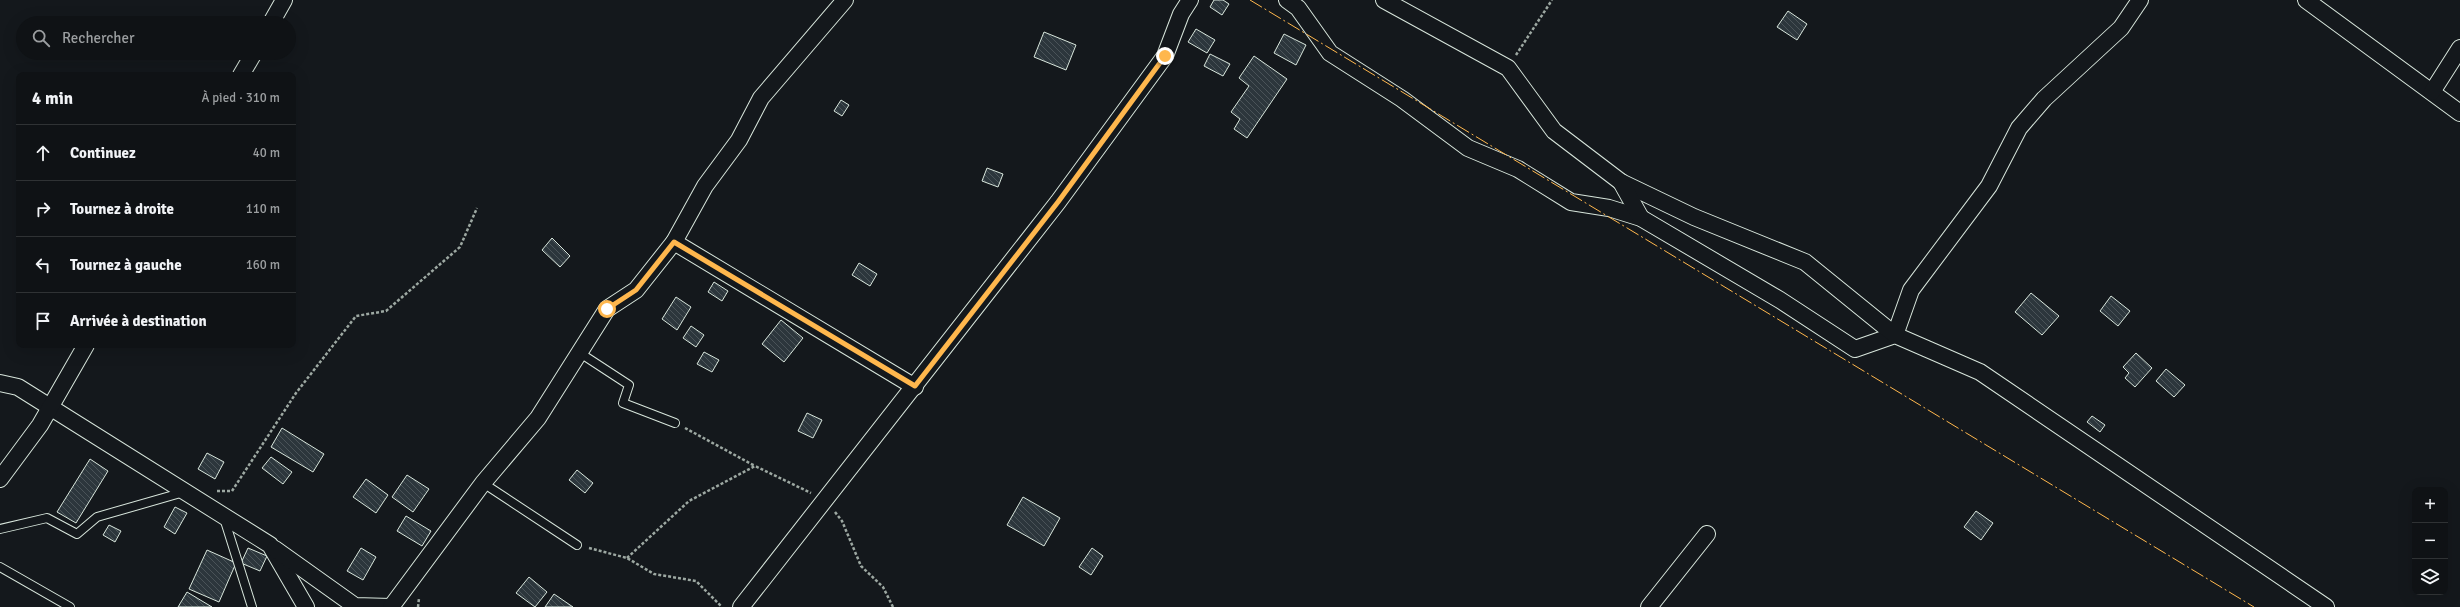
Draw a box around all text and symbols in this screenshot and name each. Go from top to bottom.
search box [16,16,296,60]
icon: search [30,27,52,49]
text: Rechercher [62,29,135,47]
route end [1156,47,1174,65]
text: 4 min [32,88,73,109]
text: À pied · 310 m [201,90,280,106]
icon: ahead [32,142,54,164]
text: Continuez [70,144,136,162]
text: 40 m [253,145,280,161]
icon: right [32,198,54,220]
text: Tournez à droite [70,200,174,218]
text: 110 m [246,201,280,217]
icon: left [32,254,54,276]
text: Tournez à gauche [70,256,182,274]
text: 160 m [246,257,280,273]
route start [598,300,616,318]
icon: arrive [32,310,54,332]
text: Arrivée à destination [70,312,207,330]
map controls [2412,487,2448,595]
button: + [2412,487,2448,523]
button: − [2412,523,2448,559]
button: layers [2412,559,2448,595]

